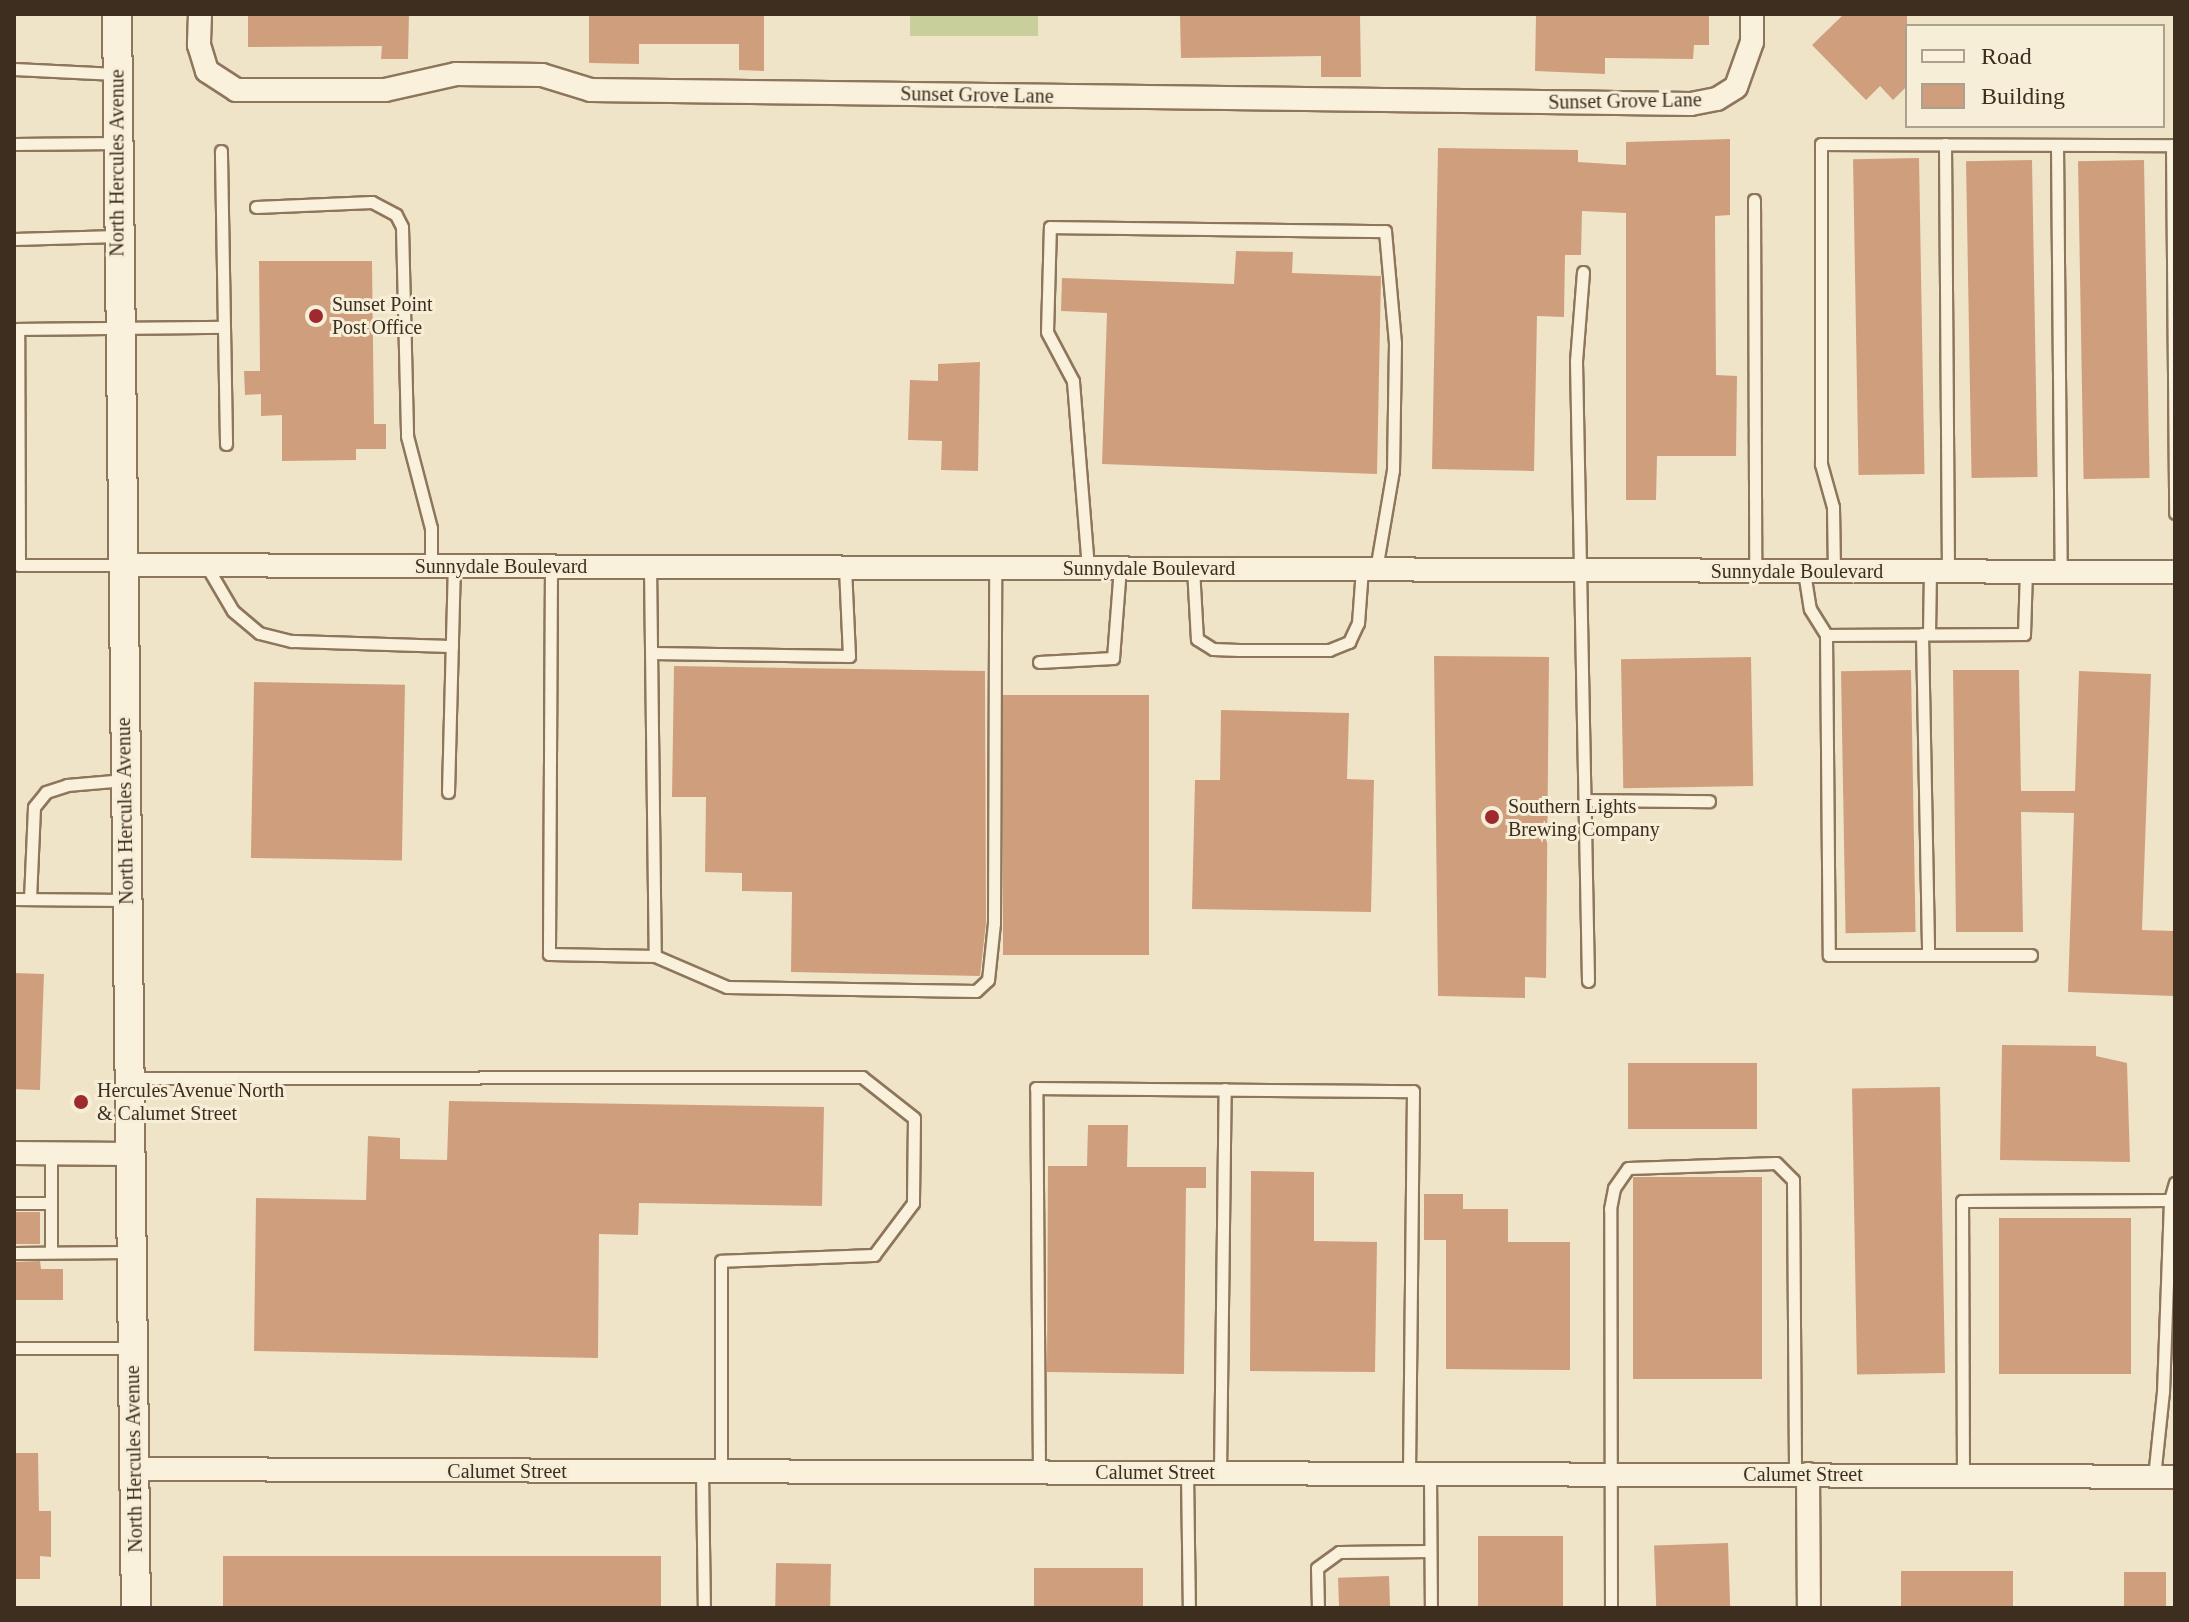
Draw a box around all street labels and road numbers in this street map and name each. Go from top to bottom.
street label: North Hercules Avenue [105,69,129,257]
street label: Sunset Grove Lane [900,82,1054,108]
street label: Sunset Grove Lane [1548,88,1702,114]
street label: Sunnydale Boulevard [415,554,587,578]
street label: Sunnydale Boulevard [1063,556,1235,580]
street label: Sunnydale Boulevard [1711,559,1883,583]
street label: North Hercules Avenue [111,717,139,905]
street label: North Hercules Avenue [120,1365,148,1553]
street label: Calumet Street [447,1459,567,1483]
street label: Calumet Street [1095,1460,1215,1484]
street label: Calumet Street [1743,1462,1863,1486]

